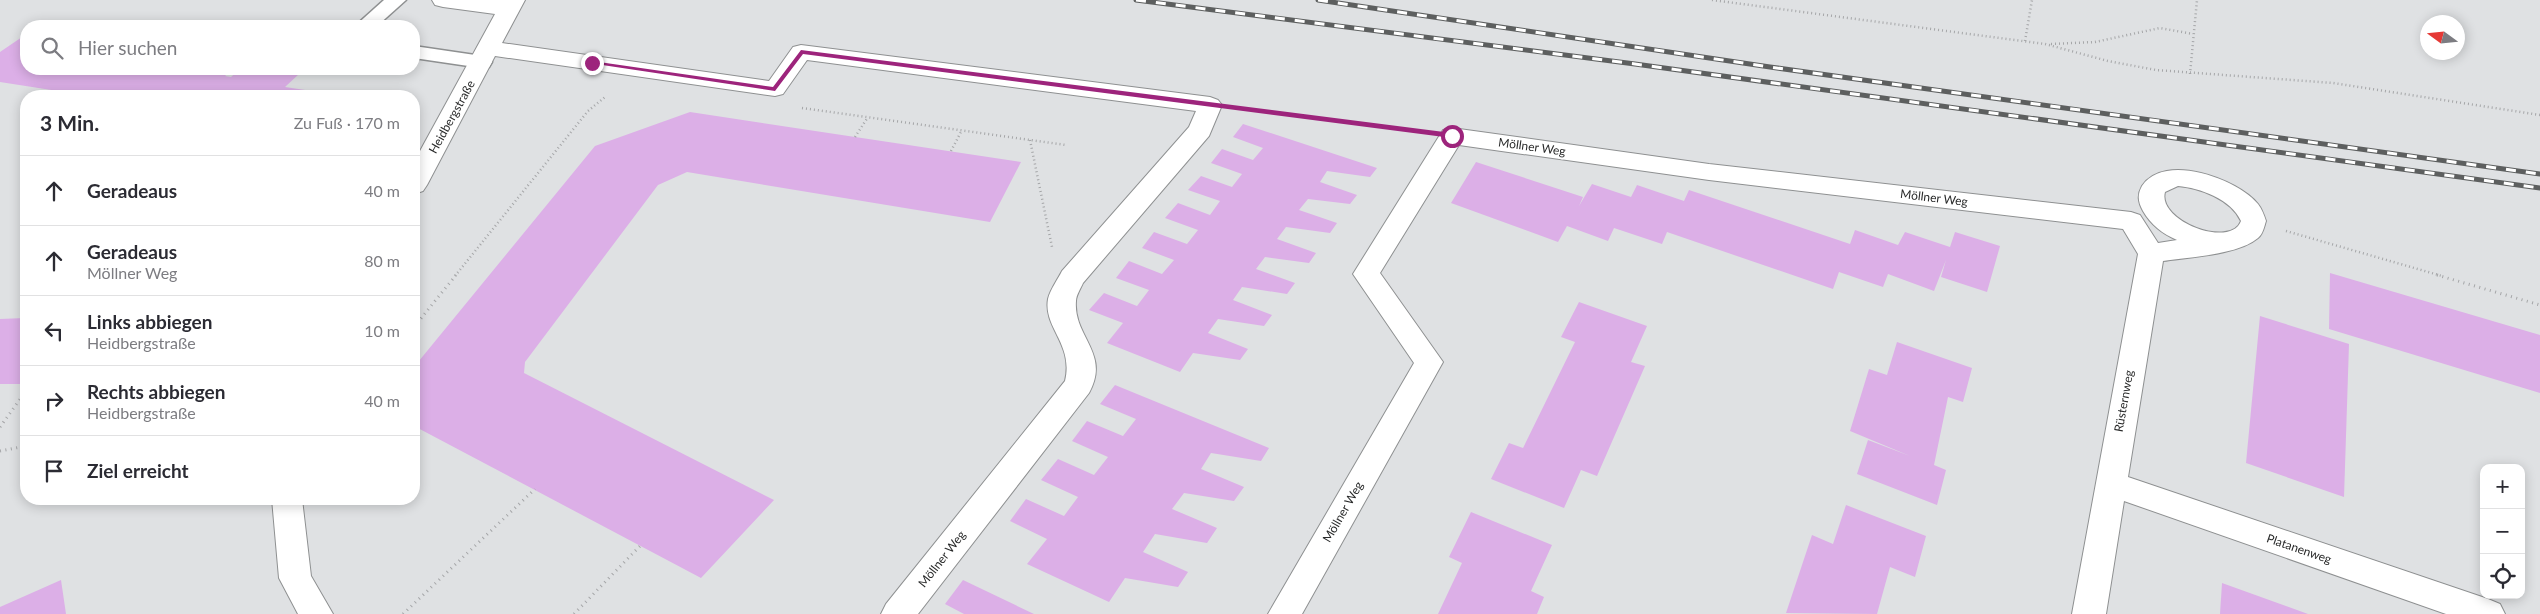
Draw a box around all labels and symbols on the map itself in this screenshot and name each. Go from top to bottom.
north arrow [2420,15,2465,60]
route end [581,52,604,75]
street label: Heidbergstraße [425,77,478,156]
route start [1441,125,1464,148]
street label: Möllner Weg [1497,134,1567,159]
street label: Möllner Weg [1899,186,1969,209]
street label: Rüsternweg [2111,369,2136,433]
street label: Möllner Weg [1319,479,1366,545]
street label: Möllner Weg [915,527,968,590]
street label: Platanenweg [2265,530,2334,567]

